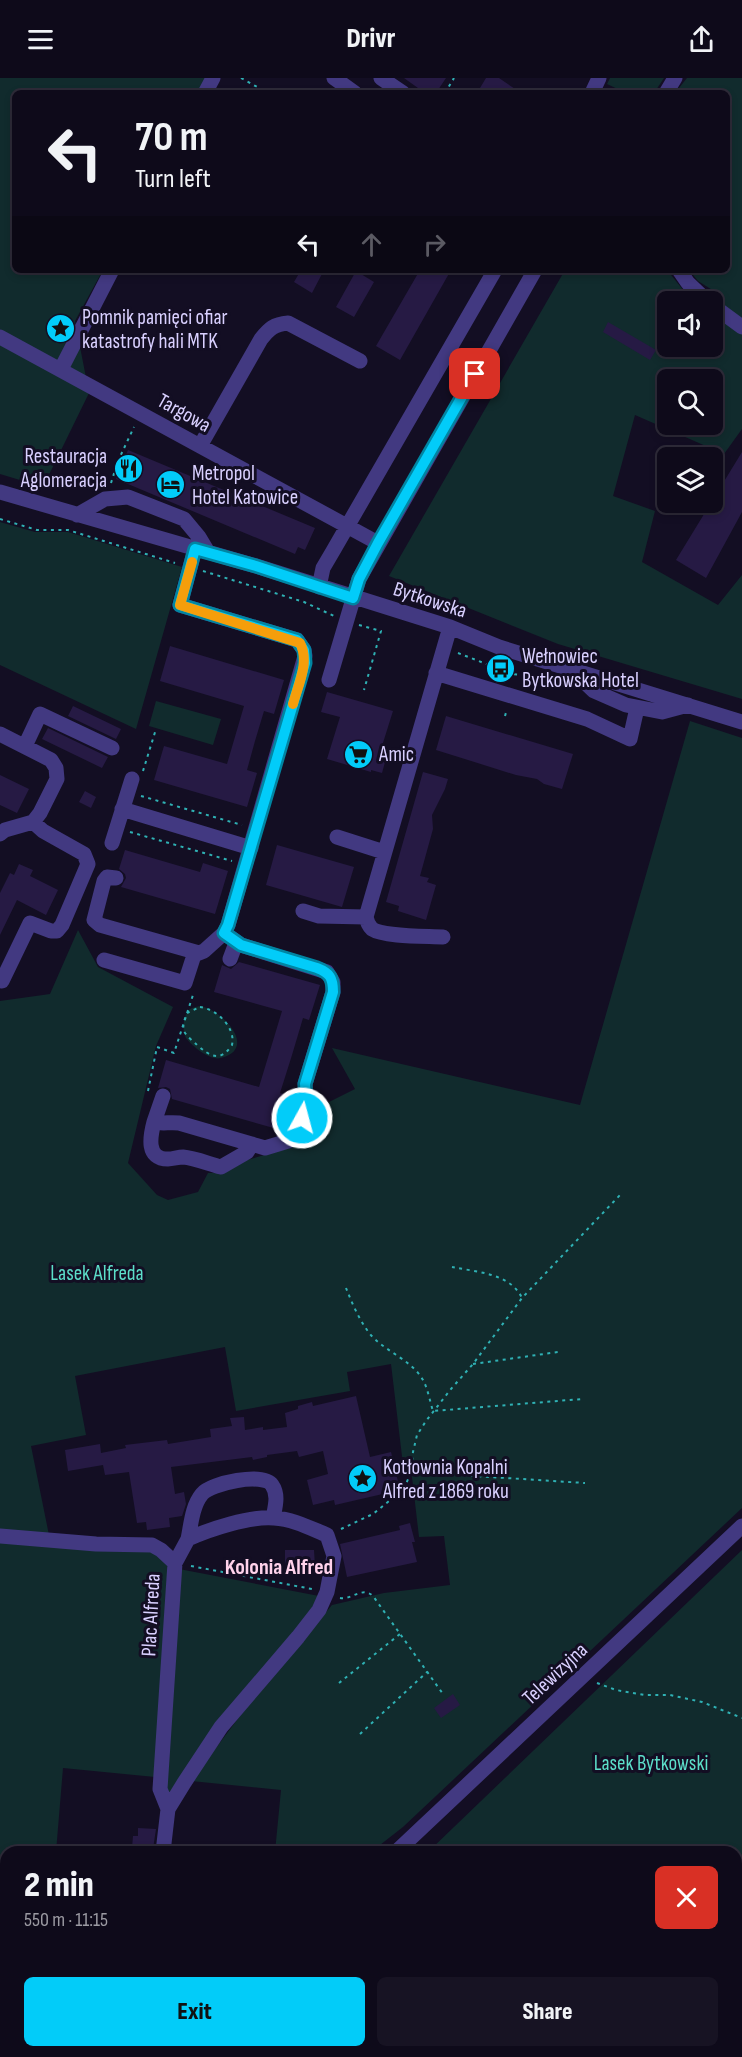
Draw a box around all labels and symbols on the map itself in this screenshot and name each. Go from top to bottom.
place label: Pomnik pamięci ofiar katastrofy hali MTK [82,305,228,354]
place icon: Pomnik pamięci ofiar katastrofy hali MTK [45,313,77,345]
pin [449,348,500,399]
street label: Targowa [153,388,215,438]
place label: Restauracja Aglomeracja [20,444,107,493]
restaurant icon: Restauracja Aglomeracja [112,452,144,484]
place label: Metropol Hotel Katowice [192,461,298,510]
hotel icon: Metropol Hotel Katowice [155,469,187,501]
street label: Bytkowska [390,576,470,624]
place label: Wełnowiec Bytkowska Hotel [522,644,639,693]
bus stop icon: Wełnowiec Bytkowska Hotel [485,652,517,684]
supermarket icon: Amic [342,738,374,770]
place label: Amic [378,742,414,767]
position arrow [270,1086,334,1150]
park label: Lasek Alfreda [50,1261,144,1286]
place label: Kotłownia Kopalni Alfred z 1869 roku [382,1455,509,1504]
place icon: Kotłownia Kopalni Alfred z 1869 roku [346,1463,378,1495]
district label: Kolonia Alfred [225,1554,333,1581]
street label: Plac Alfreda [136,1573,166,1657]
street label: Telewizyjna [517,1638,593,1710]
park label: Lasek Bytkowski [594,1751,708,1776]

